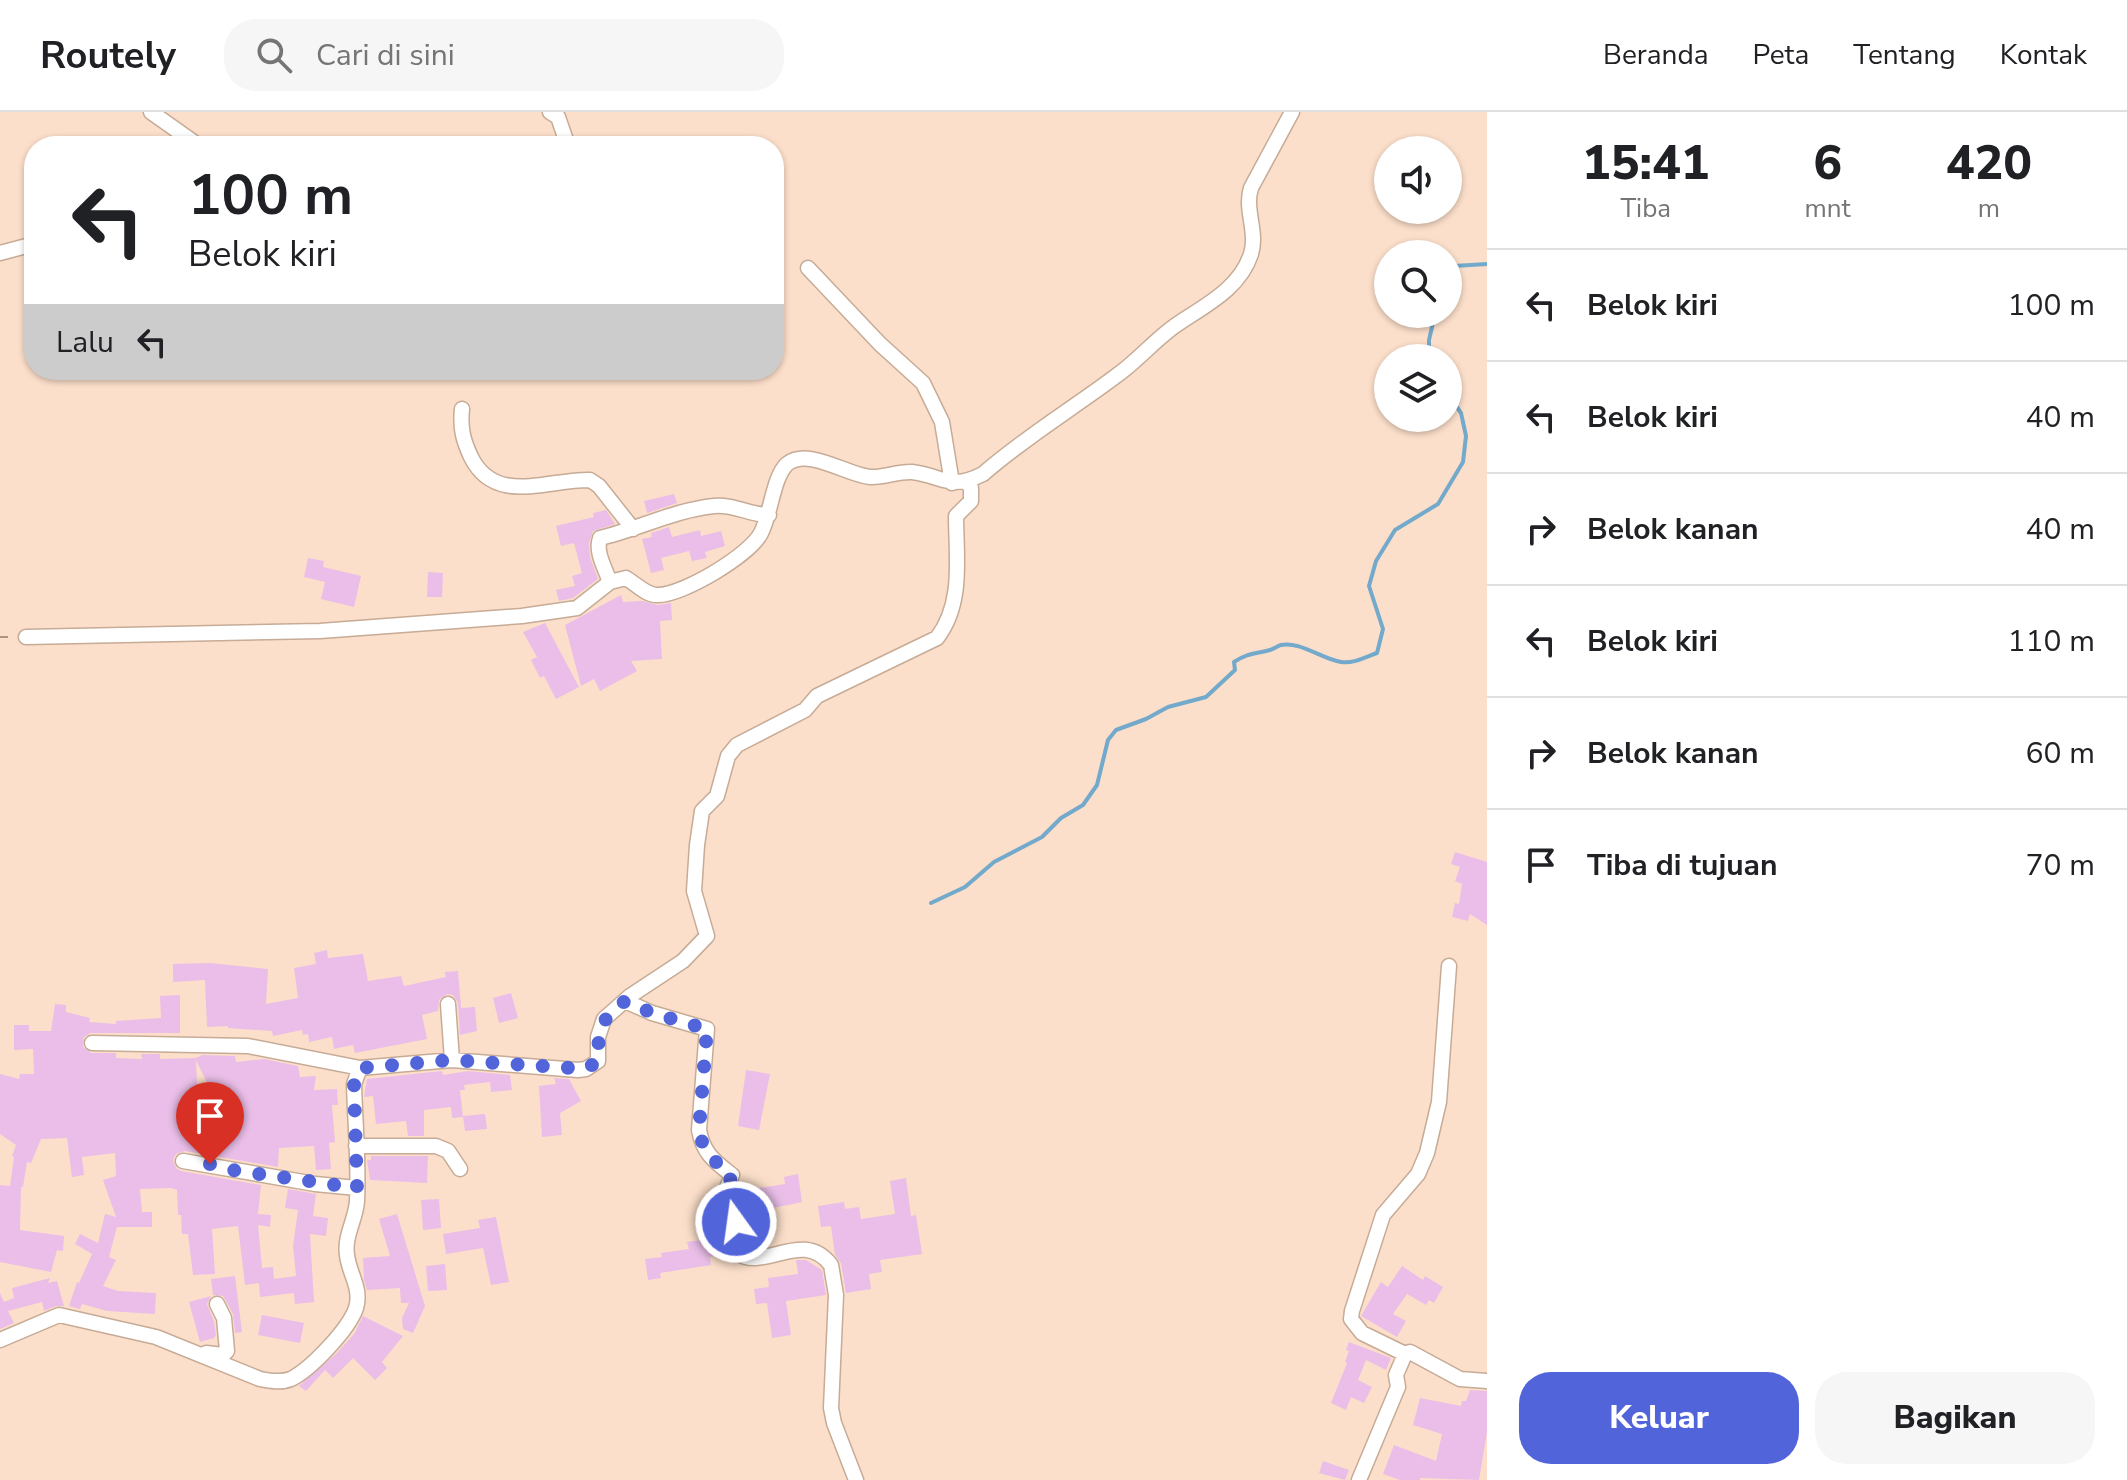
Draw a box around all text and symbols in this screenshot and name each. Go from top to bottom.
search box [224,19,784,91]
text: Routely [40,30,176,81]
icon: search [252,33,296,77]
text: Cari di sini [316,35,455,76]
text: Beranda [1603,36,1709,74]
text: Peta [1753,36,1809,74]
text: Tentang [1853,36,1956,74]
text: Kontak [2000,36,2087,74]
text: 15:41 [1582,130,1710,196]
text: 6 [1813,130,1842,196]
text: 420 [1946,130,2032,196]
map controls [1374,136,1462,432]
button: sound [1374,136,1462,224]
text: 100 m [188,157,353,234]
icon: left [56,168,160,272]
text: Tiba [1620,191,1671,226]
text: mnt [1805,191,1851,226]
text: m [1978,191,2000,226]
text: Belok kiri [188,230,337,279]
button: search [1374,240,1462,328]
icon: left [1519,283,1563,327]
text: Belok kiri [1587,285,1718,326]
text: 100 m [2008,285,2095,326]
icon: left [130,320,174,364]
text: Lalu [56,322,114,363]
button: layers [1374,344,1462,432]
icon: left [1519,395,1563,439]
text: Belok kiri [1587,397,1718,438]
text: 40 m [2026,397,2095,438]
icon: right [1519,507,1563,551]
text: Belok kanan [1587,509,1759,550]
text: 40 m [2026,509,2095,550]
icon: left [1519,619,1563,663]
text: Belok kiri [1587,621,1718,662]
text: 110 m [2008,621,2095,662]
icon: right [1519,731,1563,775]
text: Belok kanan [1587,733,1759,774]
text: 60 m [2026,733,2095,774]
icon: arrive [1519,843,1563,887]
text: Tiba di tujuan [1587,845,1778,886]
text: 70 m [2026,845,2095,886]
pin [176,1082,244,1164]
icon: arrive [188,1094,232,1138]
position arrow [694,1180,778,1264]
button: Keluar [1519,1372,1799,1464]
button: Bagikan [1815,1372,2095,1464]

